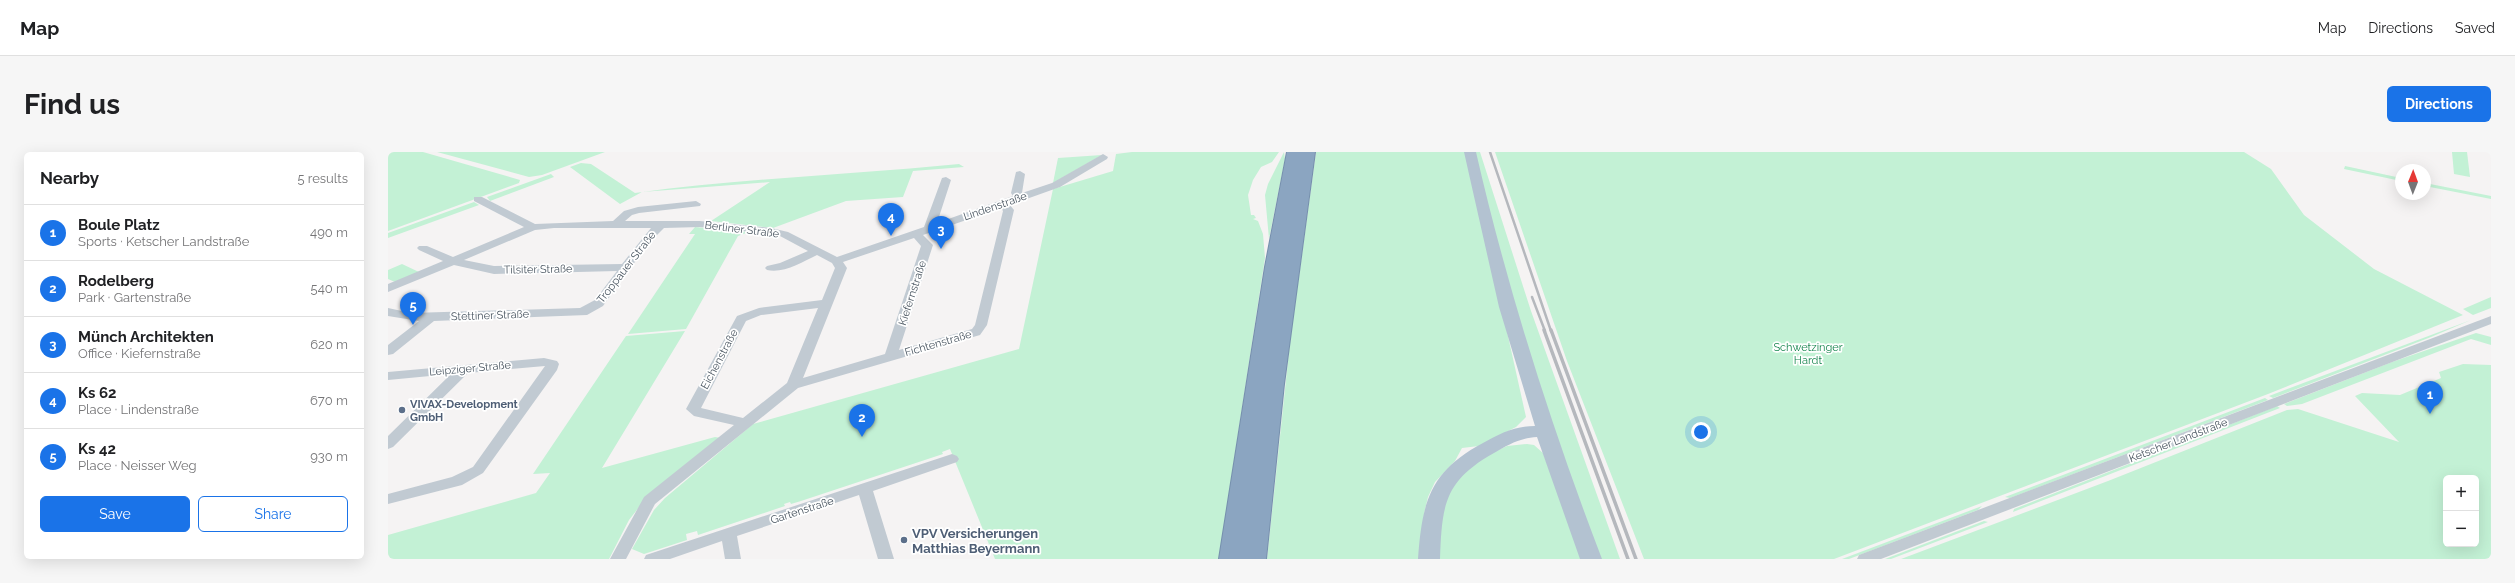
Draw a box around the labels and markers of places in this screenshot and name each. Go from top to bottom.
pin: 4 [878,203,904,236]
pin: 3 [928,216,954,249]
pin: 5 [400,292,426,325]
pin: 1 [2417,381,2443,414]
place label: VIVAX-Development GmbH [410,398,519,424]
pin: 2 [849,404,875,437]
marker: VIVAX-Development GmbH [397,405,407,415]
place label: VPV Versicherungen Matthias Beyermann [912,526,1040,556]
marker: VPV Versicherungen Matthias Beyermann [899,535,909,545]

